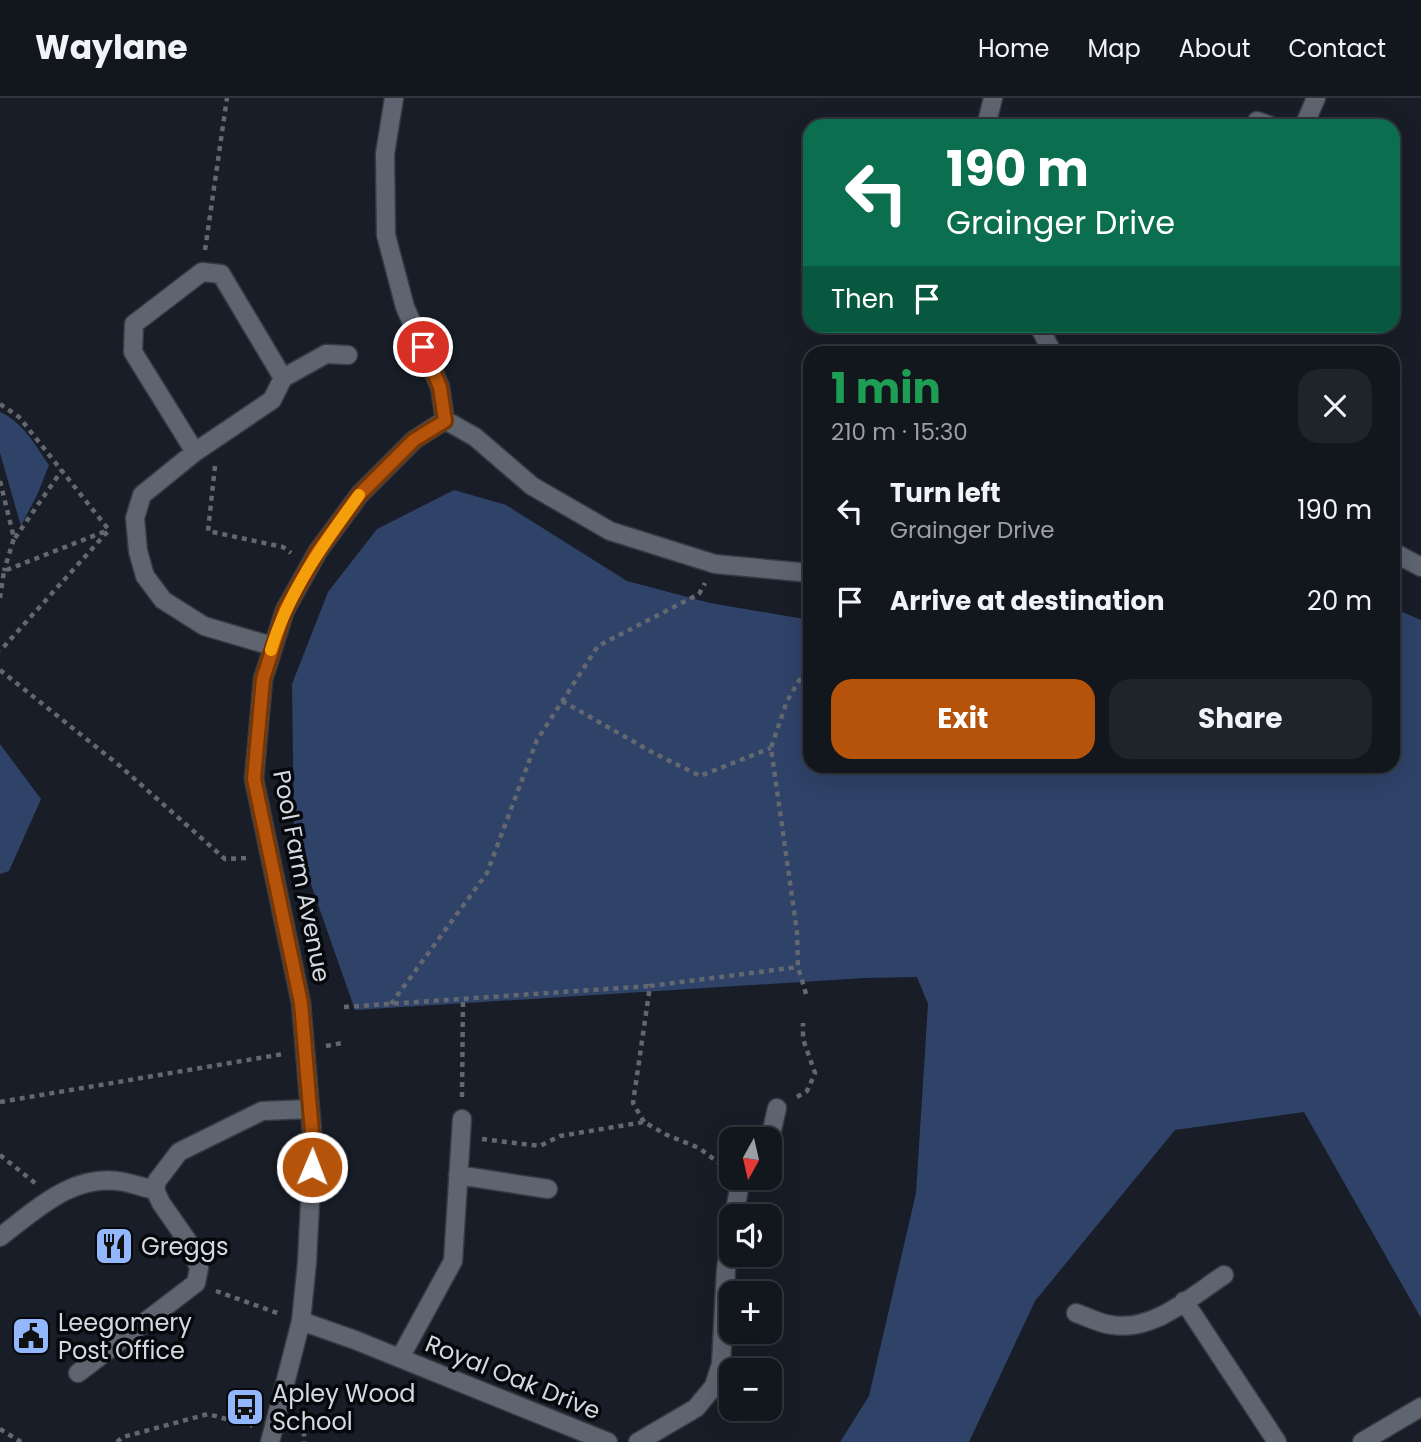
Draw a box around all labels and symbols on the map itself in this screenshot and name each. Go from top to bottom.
pin [393,317,453,377]
street label: Pool Farm Avenue [265,767,339,985]
north arrow [719,1127,782,1190]
position arrow [275,1130,349,1204]
restaurant icon: Greggs [93,1225,135,1267]
place label: Greggs [141,1230,228,1263]
place label: Leegomery Post Office [58,1306,192,1367]
public building icon: Leegomery Post Office [10,1315,52,1357]
street label: Royal Oak Drive [421,1327,605,1427]
place label: Apley Wood School [272,1377,415,1438]
bus stop icon: Apley Wood School [224,1386,266,1428]

